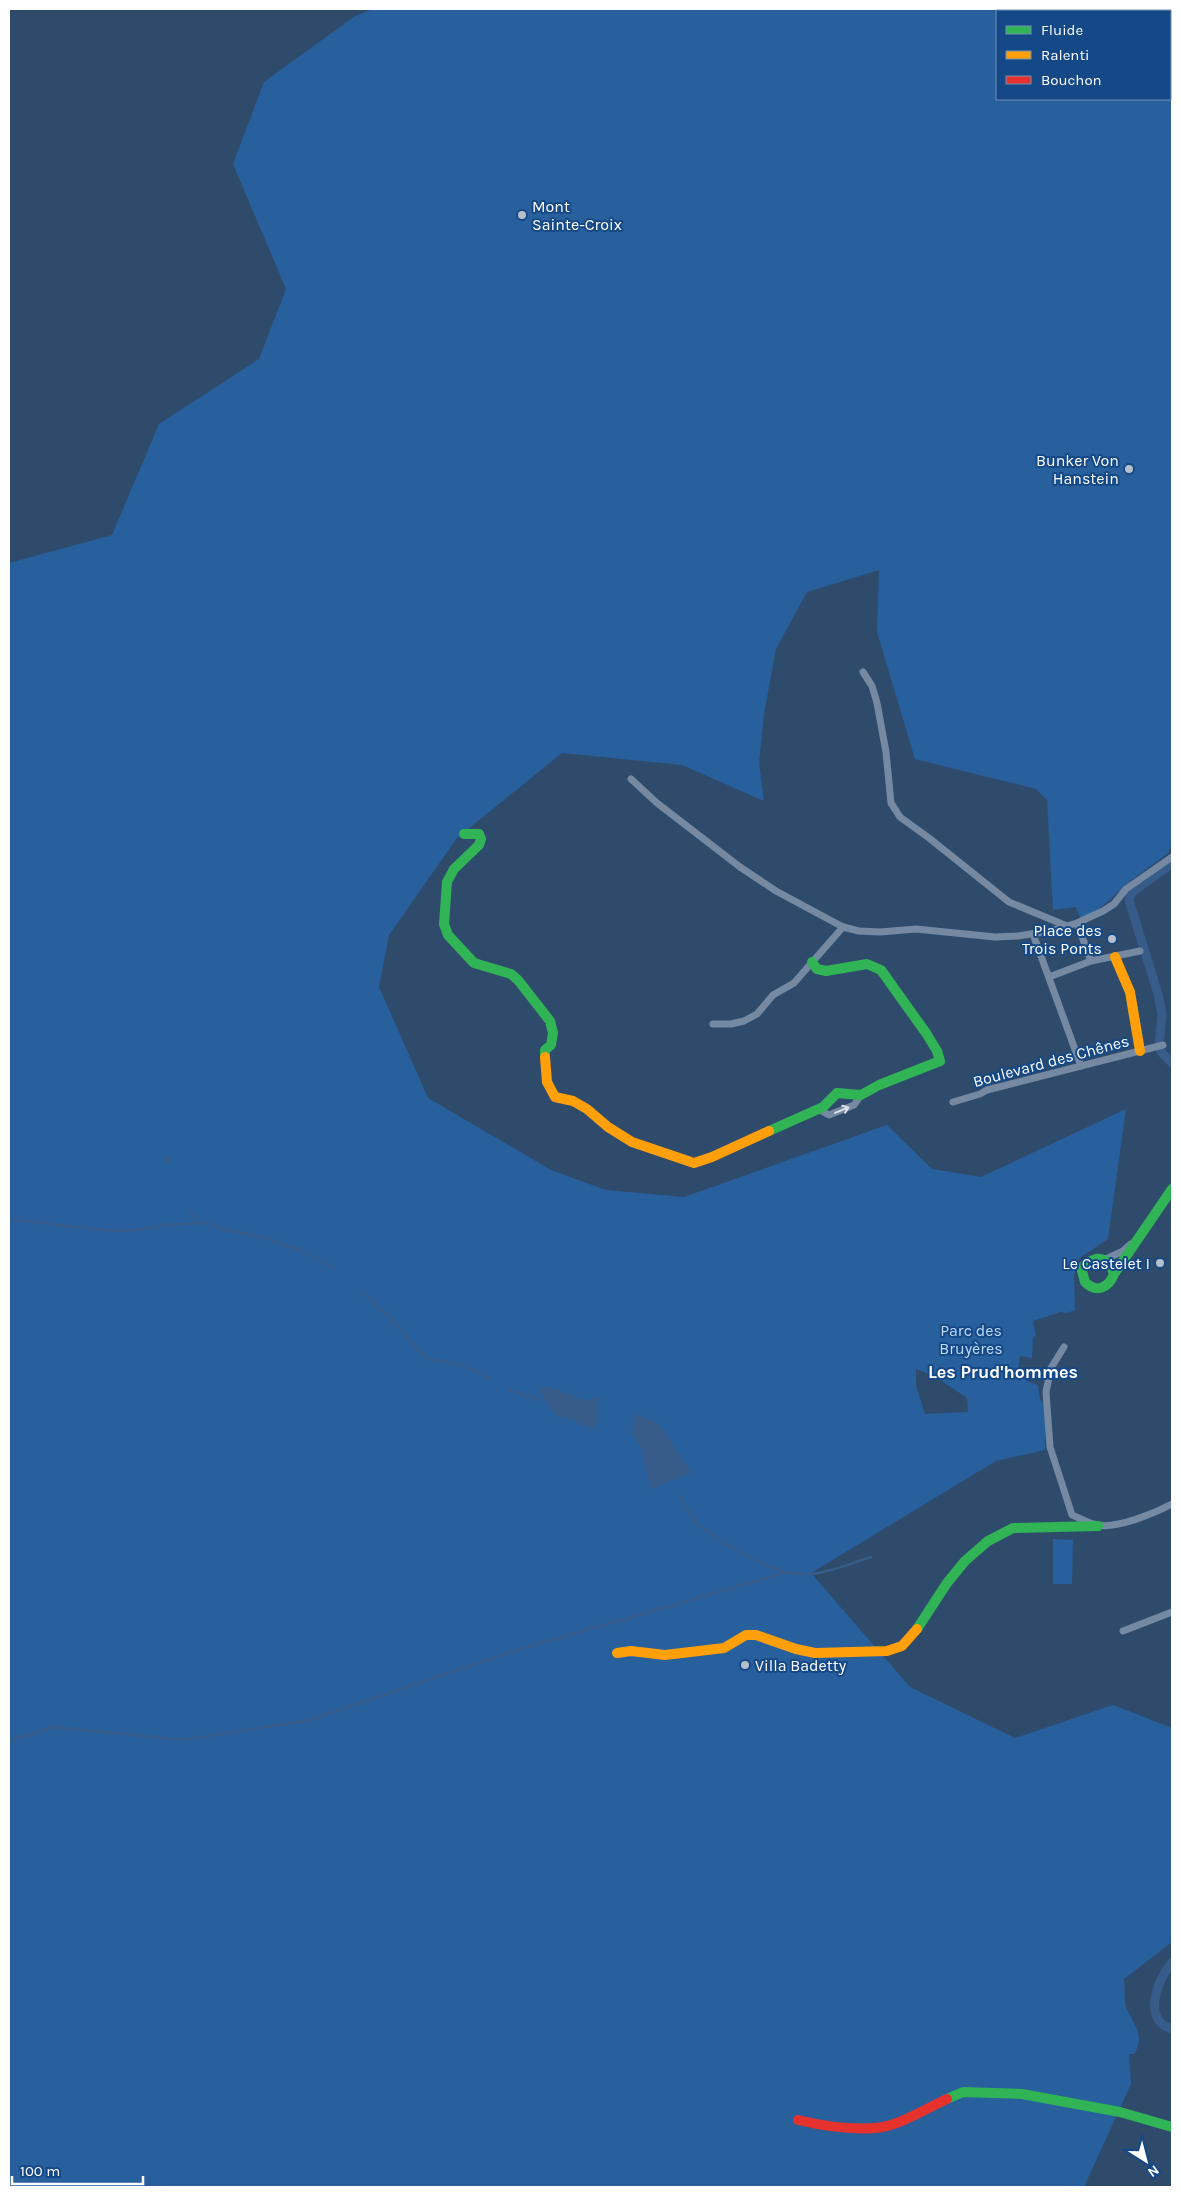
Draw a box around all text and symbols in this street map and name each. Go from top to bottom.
legend [996,10,1171,100]
text: Fluide [1041,21,1083,39]
text: Ralenti [1041,46,1090,64]
text: Bouchon [1041,71,1102,89]
place label: Mont Sainte-Croix [532,197,622,234]
marker: Mont Sainte-Croix [516,209,528,221]
place label: Bunker Von Hanstein [1036,451,1119,488]
marker: Bunker Von Hanstein [1123,463,1135,475]
place label: Place des Trois Ponts [1022,921,1102,958]
marker: Place des Trois Ponts [1106,933,1118,945]
street label: Boulevard des Chênes [971,1031,1131,1091]
one-way arrow [834,1105,850,1114]
place label: Le Castelet I [1062,1254,1150,1273]
marker: Le Castelet I [1154,1257,1166,1269]
park label: Parc des Bruyères [939,1321,1003,1358]
district label: Les Prud'hommes [928,1361,1078,1383]
place label: Villa Badetty [755,1656,847,1675]
marker: Villa Badetty [739,1659,751,1671]
north arrow [1121,2136,1171,2186]
scale bar [12,2154,144,2186]
text: N [1144,2161,1162,2181]
text: 100 m [20,2162,60,2180]

